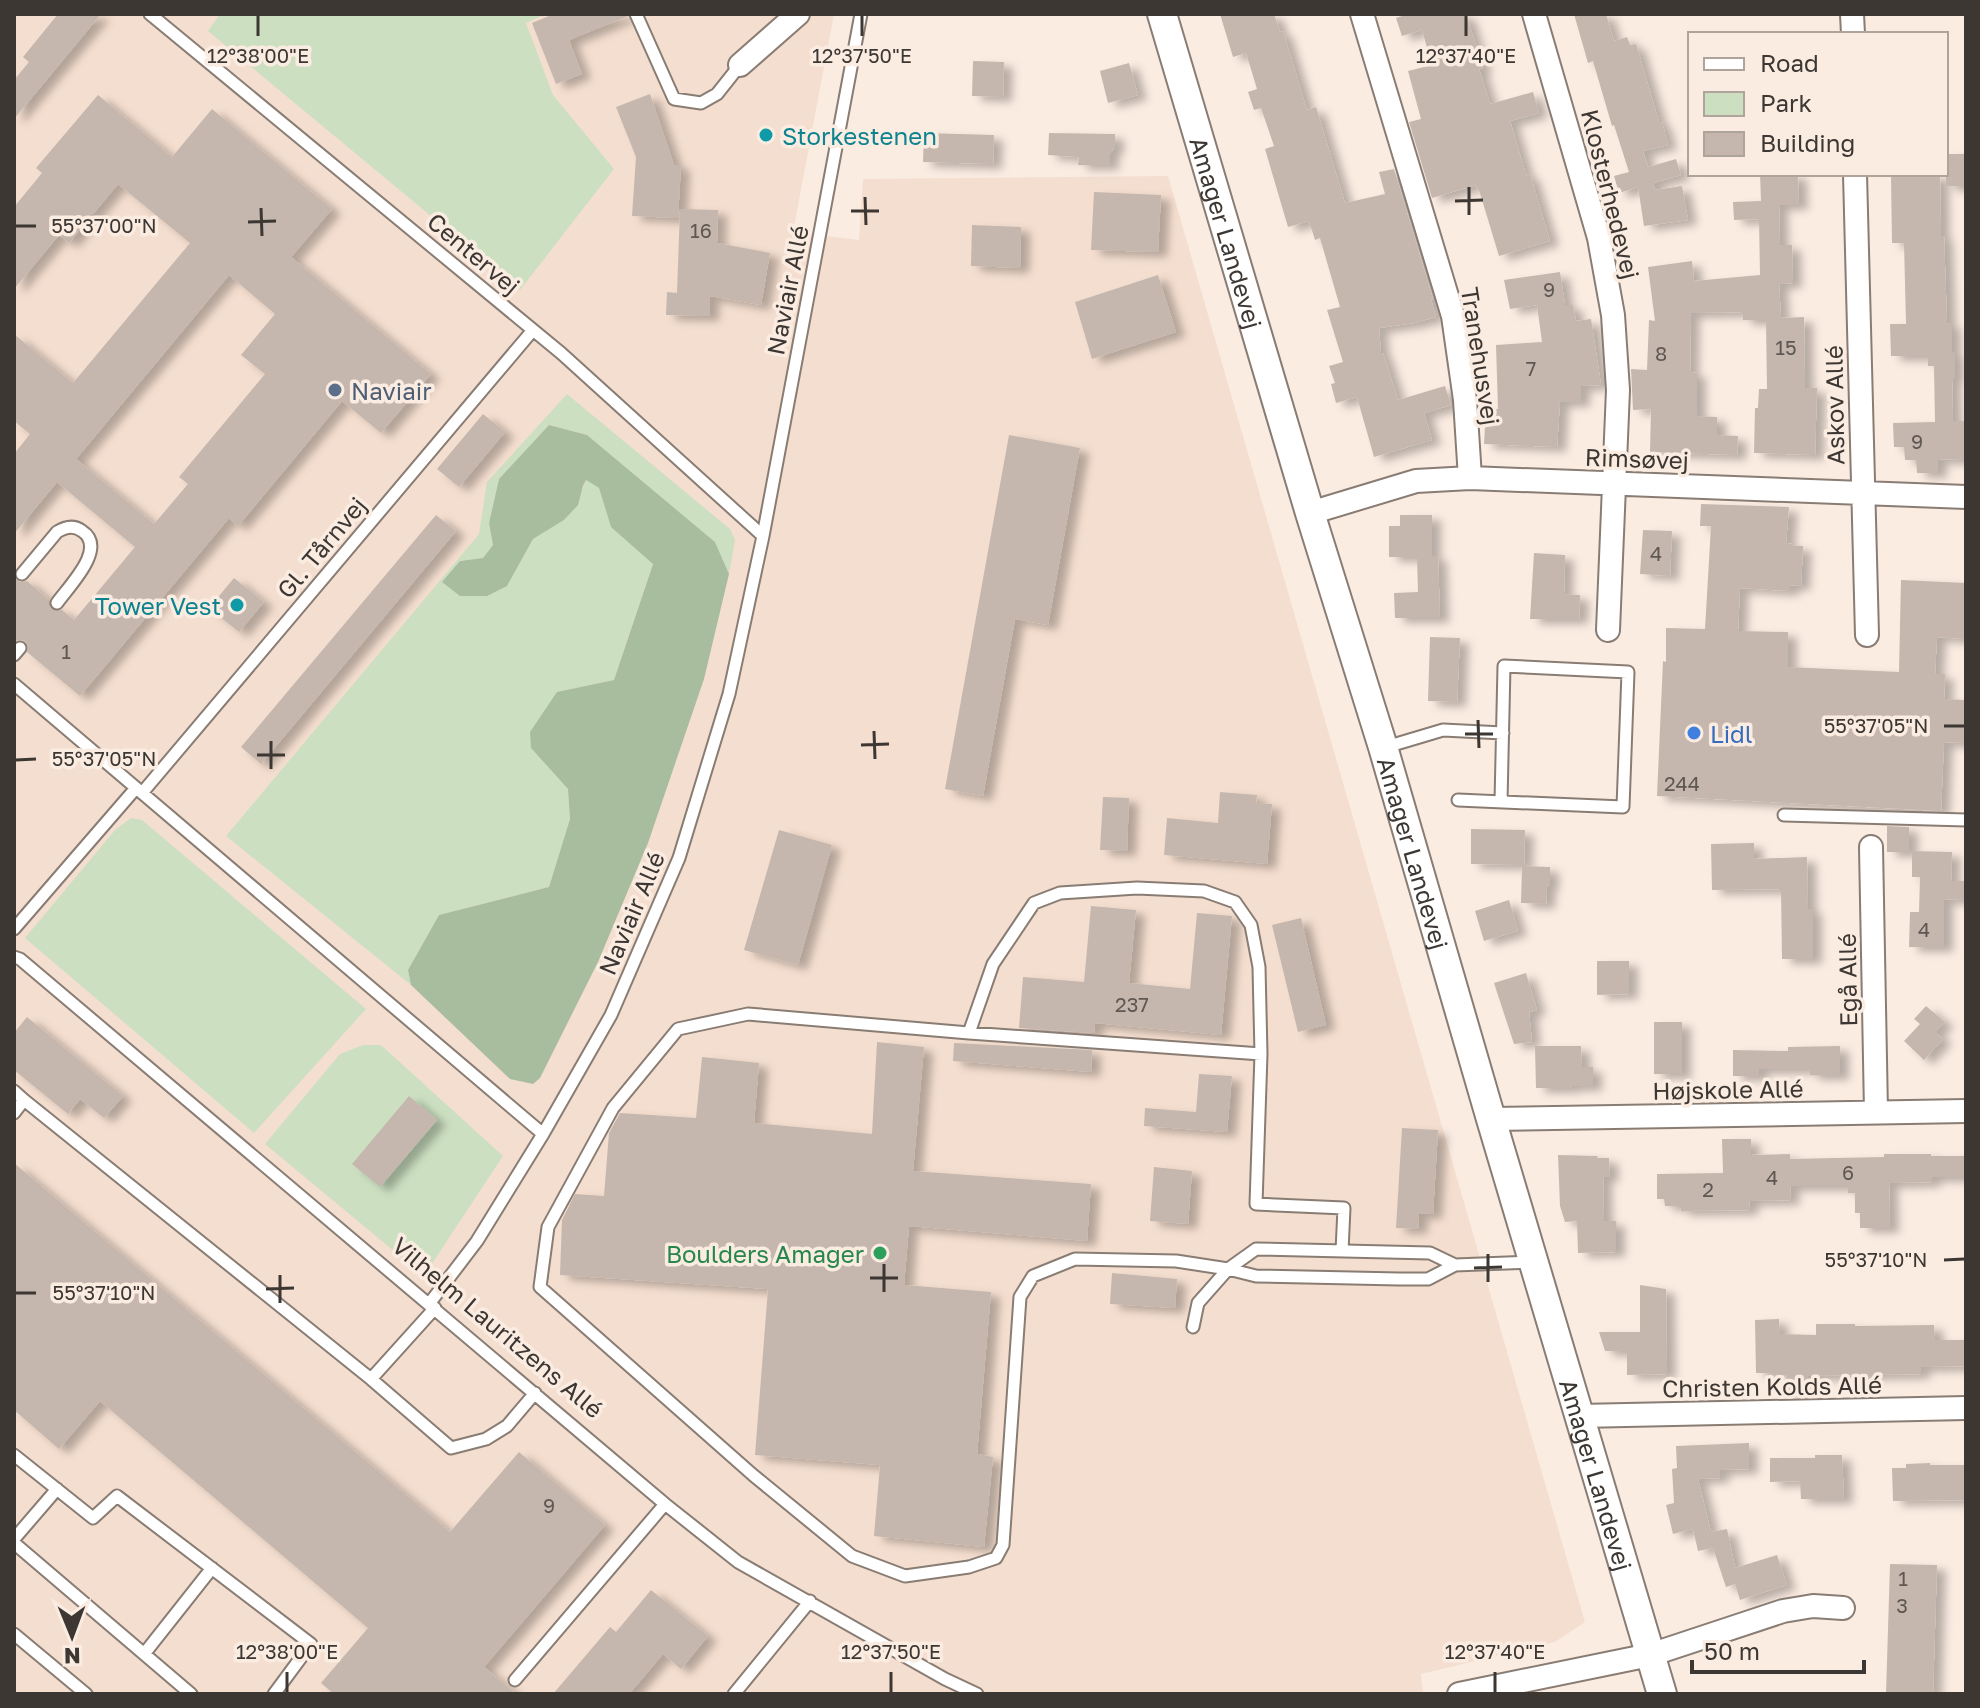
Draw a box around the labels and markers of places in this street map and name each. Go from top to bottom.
place label: Storkestenen [782,121,937,150]
marker: Storkestenen [757,126,775,144]
place label: Naviair [351,376,432,405]
marker: Naviair [326,381,344,399]
place label: Tower Vest [95,591,221,620]
marker: Tower Vest [228,596,246,614]
place label: Lidl [1710,719,1753,748]
marker: Lidl [1685,724,1703,742]
place label: Boulders Amager [666,1239,864,1268]
marker: Boulders Amager [871,1244,889,1262]

